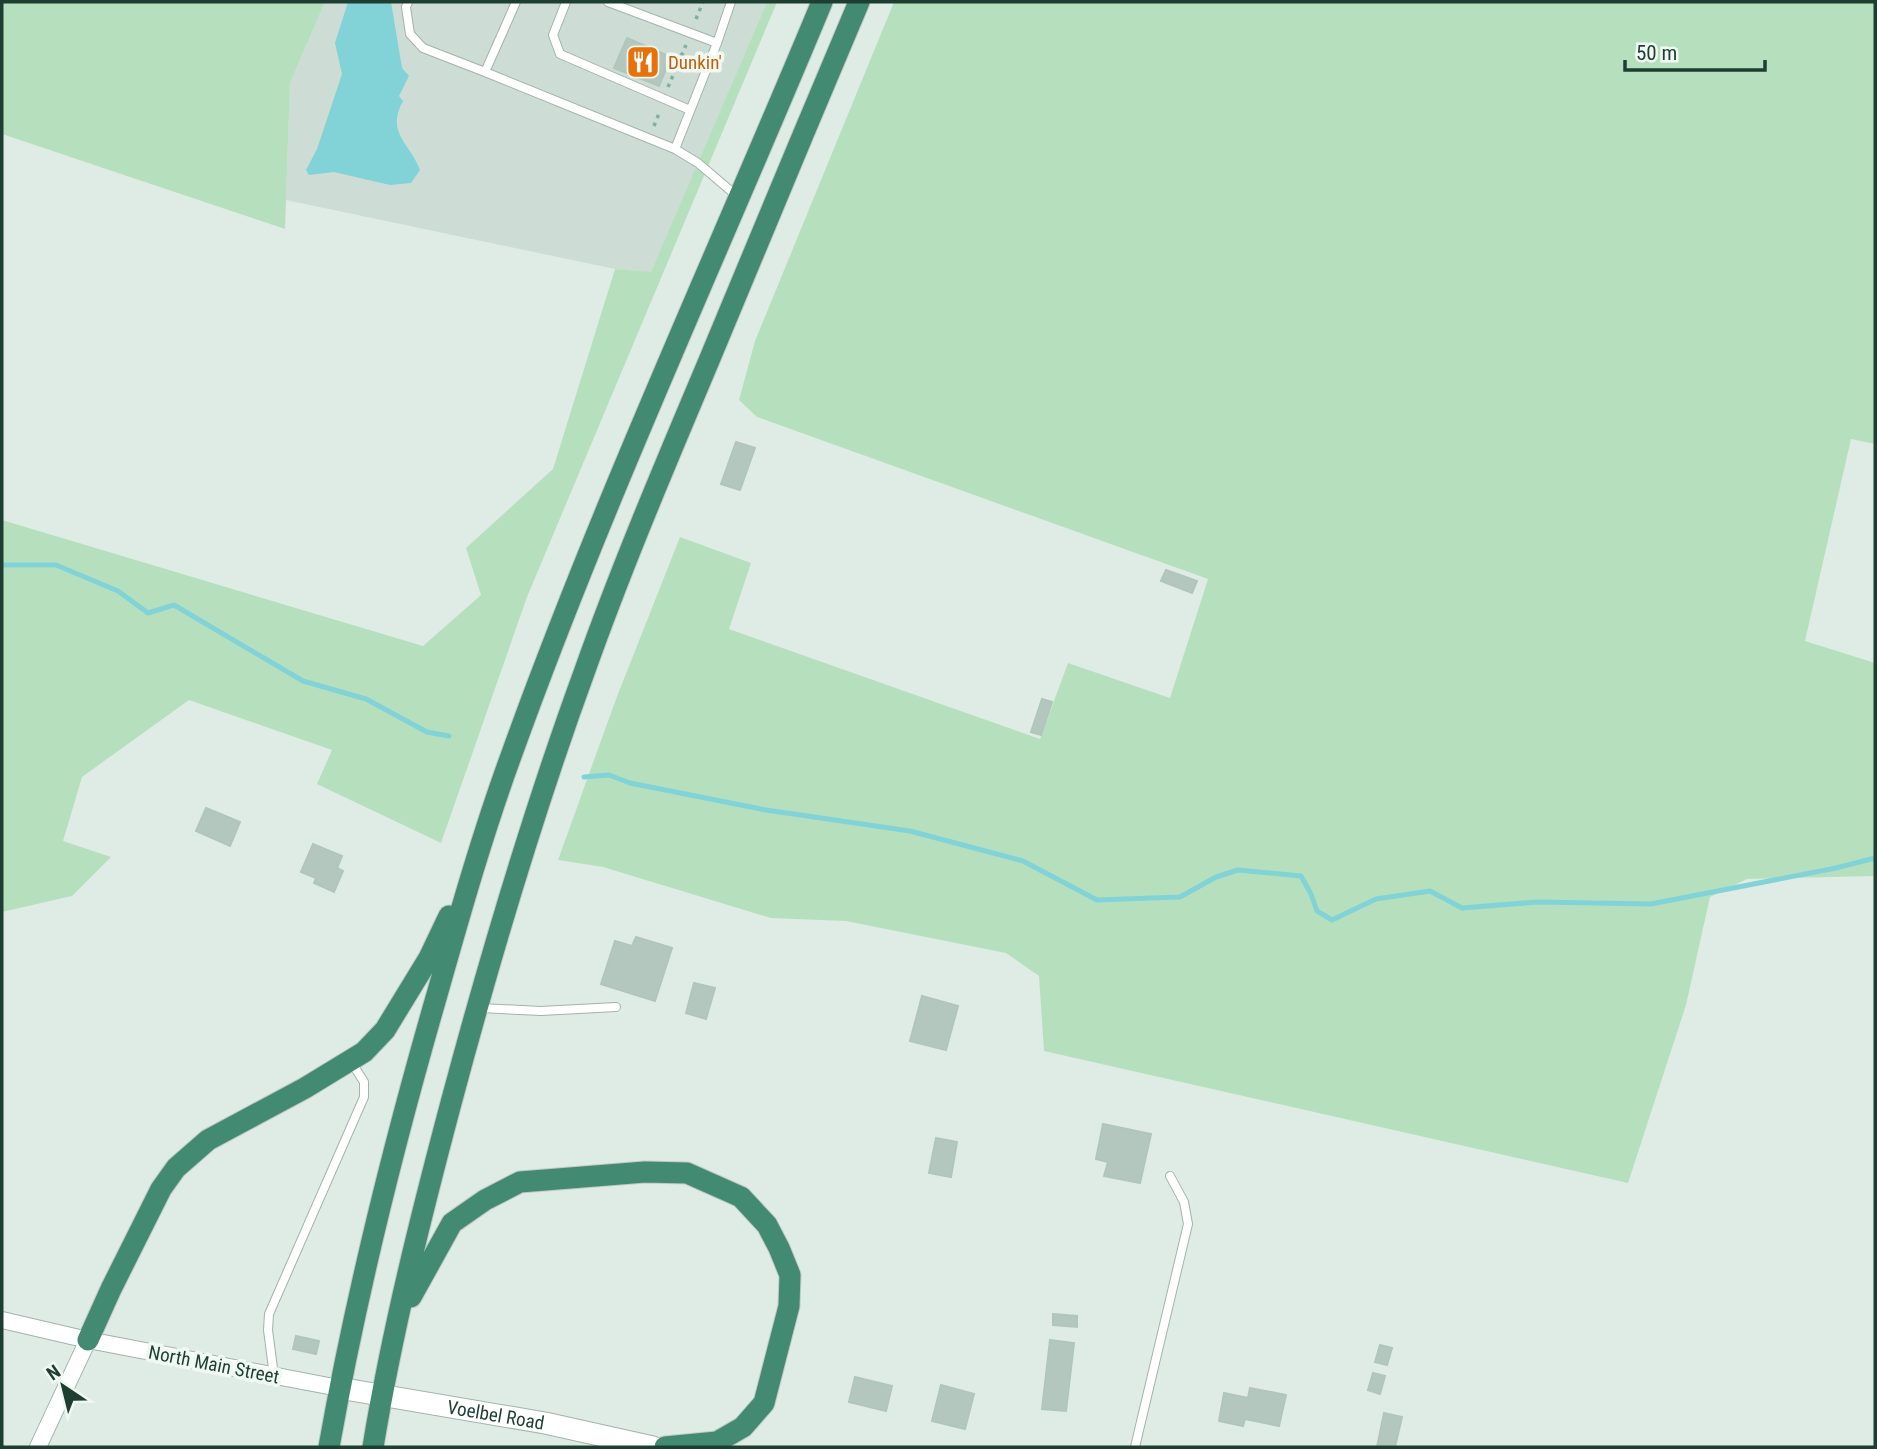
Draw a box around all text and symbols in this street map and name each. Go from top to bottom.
scale bar [1625,28,1765,72]
text: 50 m [1636,41,1677,65]
restaurant icon: Dunkin' [624,43,662,81]
place label: Dunkin' [668,51,722,74]
street label: North Main Street [147,1341,281,1388]
north arrow [28,1351,98,1421]
text: N [42,1360,65,1385]
street label: Voelbel Road [445,1396,546,1435]

